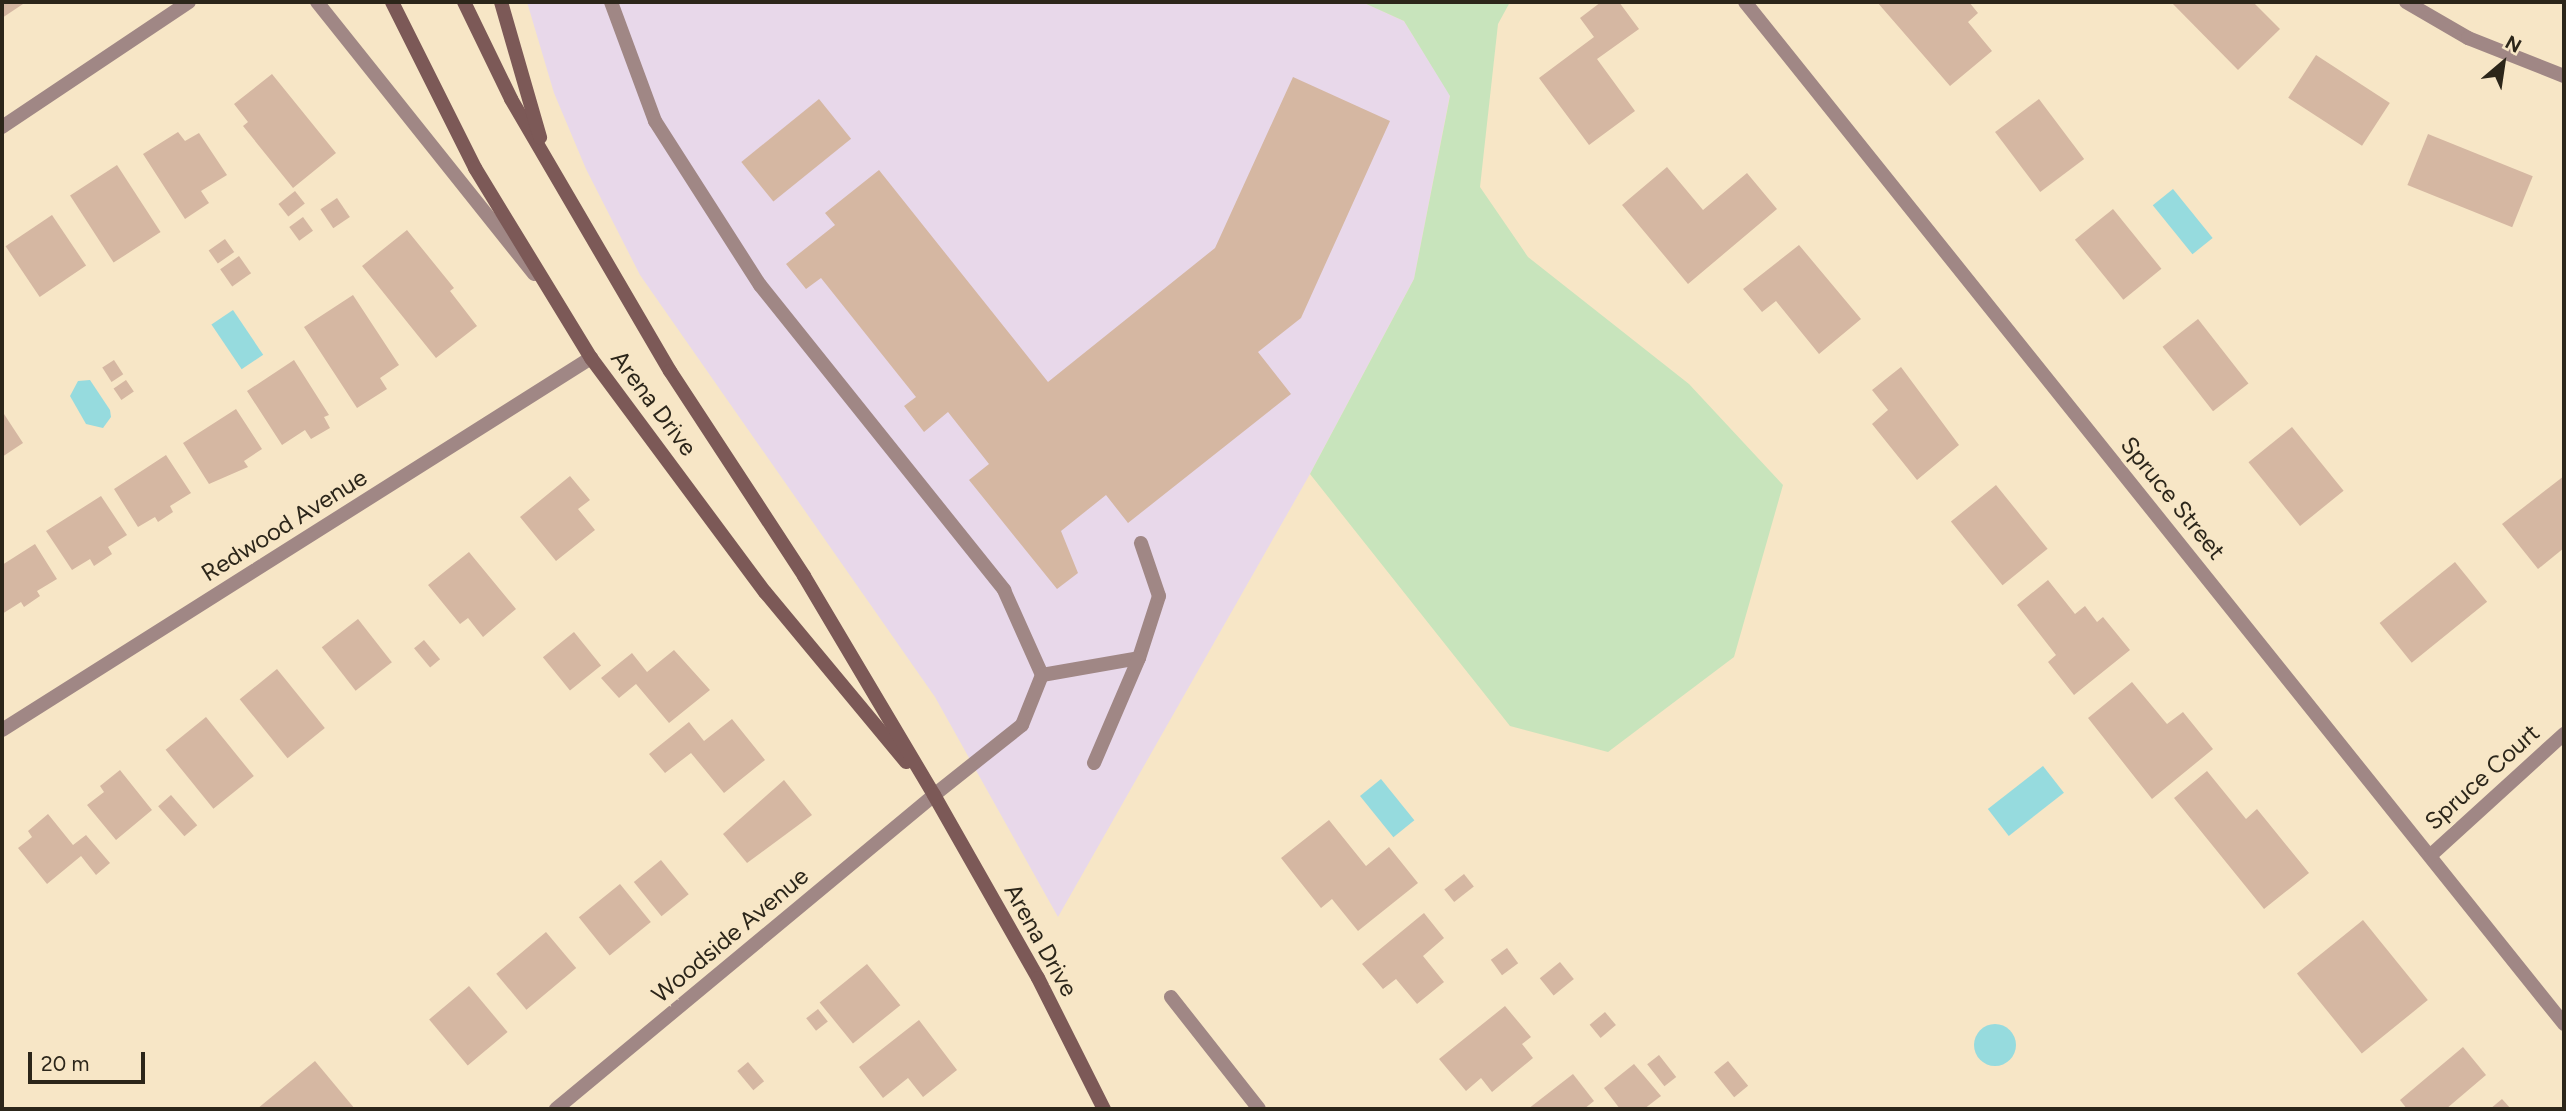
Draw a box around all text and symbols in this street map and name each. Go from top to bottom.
north arrow [2468,28,2538,98]
text: N [2501,31,2525,58]
street label: Arena Drive [605,345,703,461]
street label: Spruce Street [2115,431,2231,565]
street label: Redwood Avenue [196,463,372,587]
street label: Spruce Court [2419,718,2545,836]
street label: Woodside Avenue [646,861,814,1009]
street label: Arena Drive [998,879,1084,1001]
scale bar [32,1038,149,1082]
text: 20 m [41,1051,89,1076]

